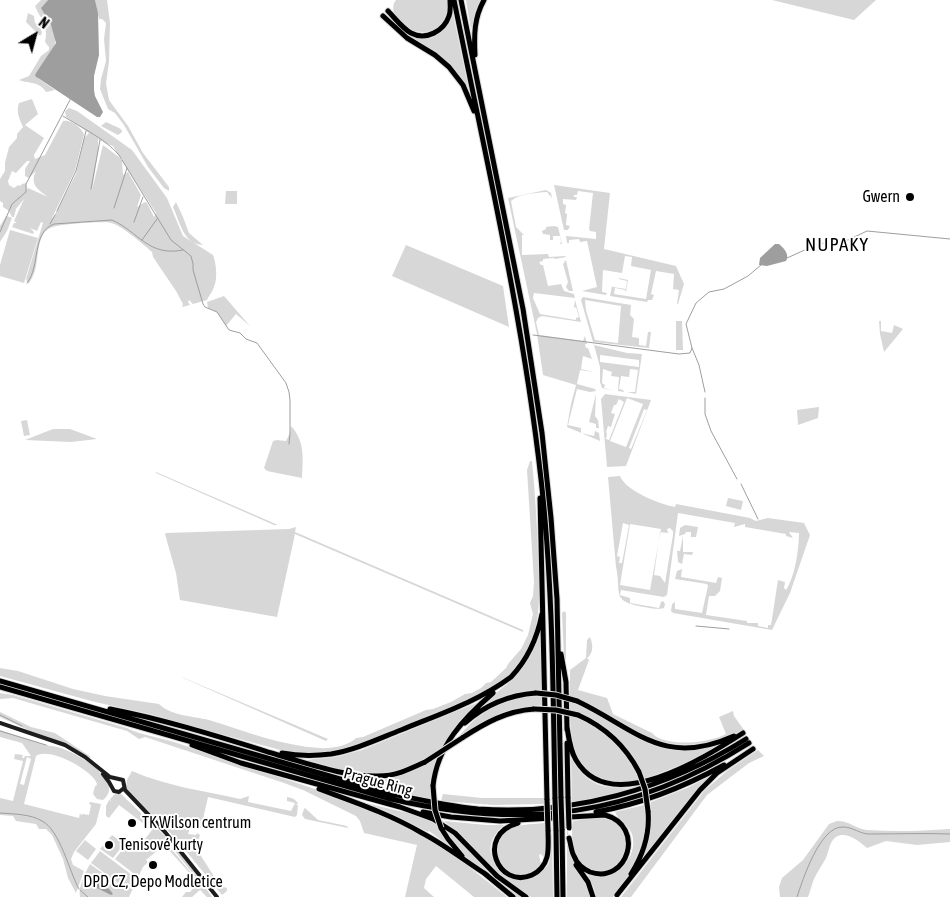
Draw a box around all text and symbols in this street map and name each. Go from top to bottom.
north arrow [10,10,60,60]
text: N [36,14,52,32]
place label: Gwern [862,187,900,207]
marker: Gwern [904,191,916,203]
district label: NUPAKY [804,234,870,256]
street label: Prague Ring [342,764,414,800]
place label: TK Wilson centrum [142,813,251,833]
marker: TK Wilson centrum [126,817,138,829]
place label: Tenisové kurty [119,835,203,855]
marker: Tenisové kurty [103,839,115,851]
marker: DPD CZ, Depo Modletice [147,859,159,871]
place label: DPD CZ, Depo Modletice [83,872,223,892]

